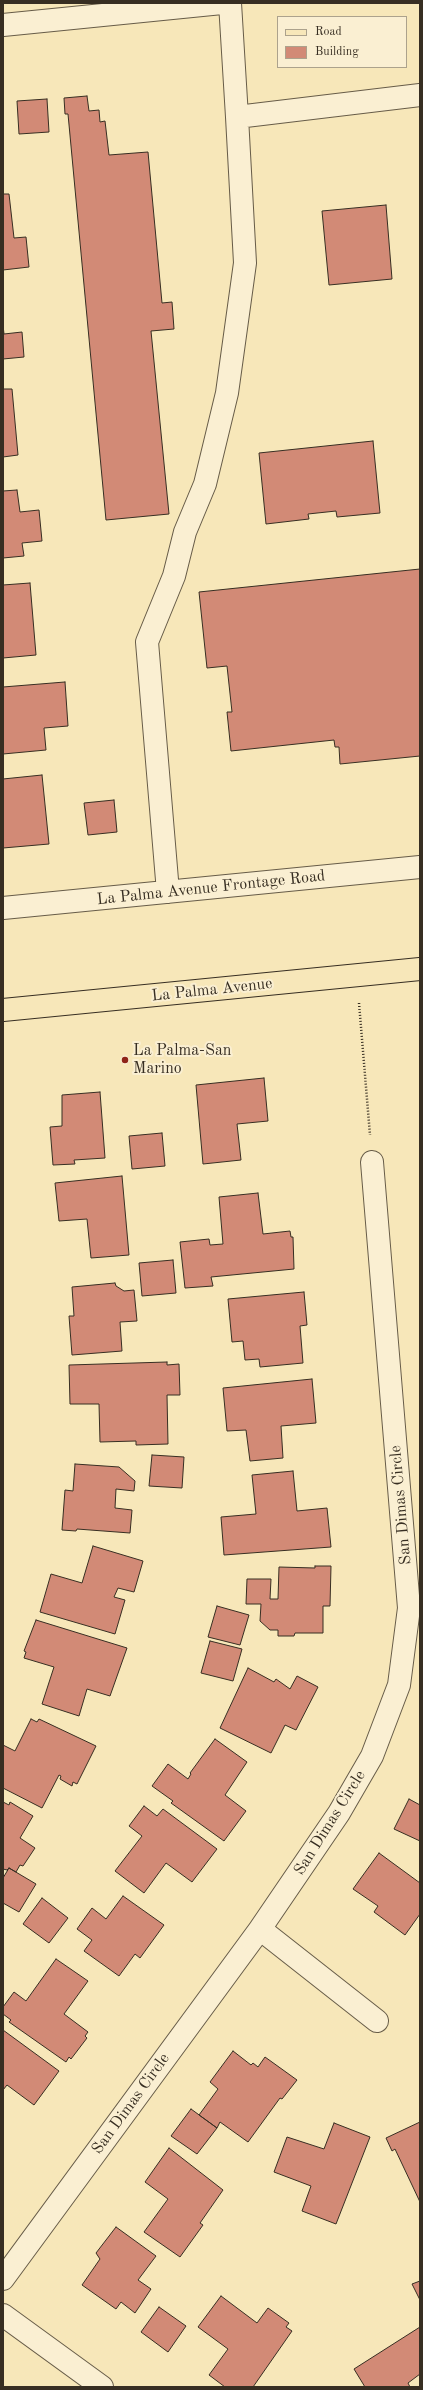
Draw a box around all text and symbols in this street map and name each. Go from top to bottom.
legend [277,16,407,68]
text: Road [315,26,342,38]
text: Building [315,46,359,58]
street label: La Palma Avenue Frontage Road [96,866,326,910]
street label: La Palma Avenue [151,974,273,1006]
place label: La Palma-San Marino [133,1041,231,1079]
marker: La Palma-San Marino [120,1055,130,1065]
street label: San Dimas Circle [386,1444,416,1566]
street label: San Dimas Circle [290,1767,370,1879]
street label: San Dimas Circle [88,2050,174,2158]

